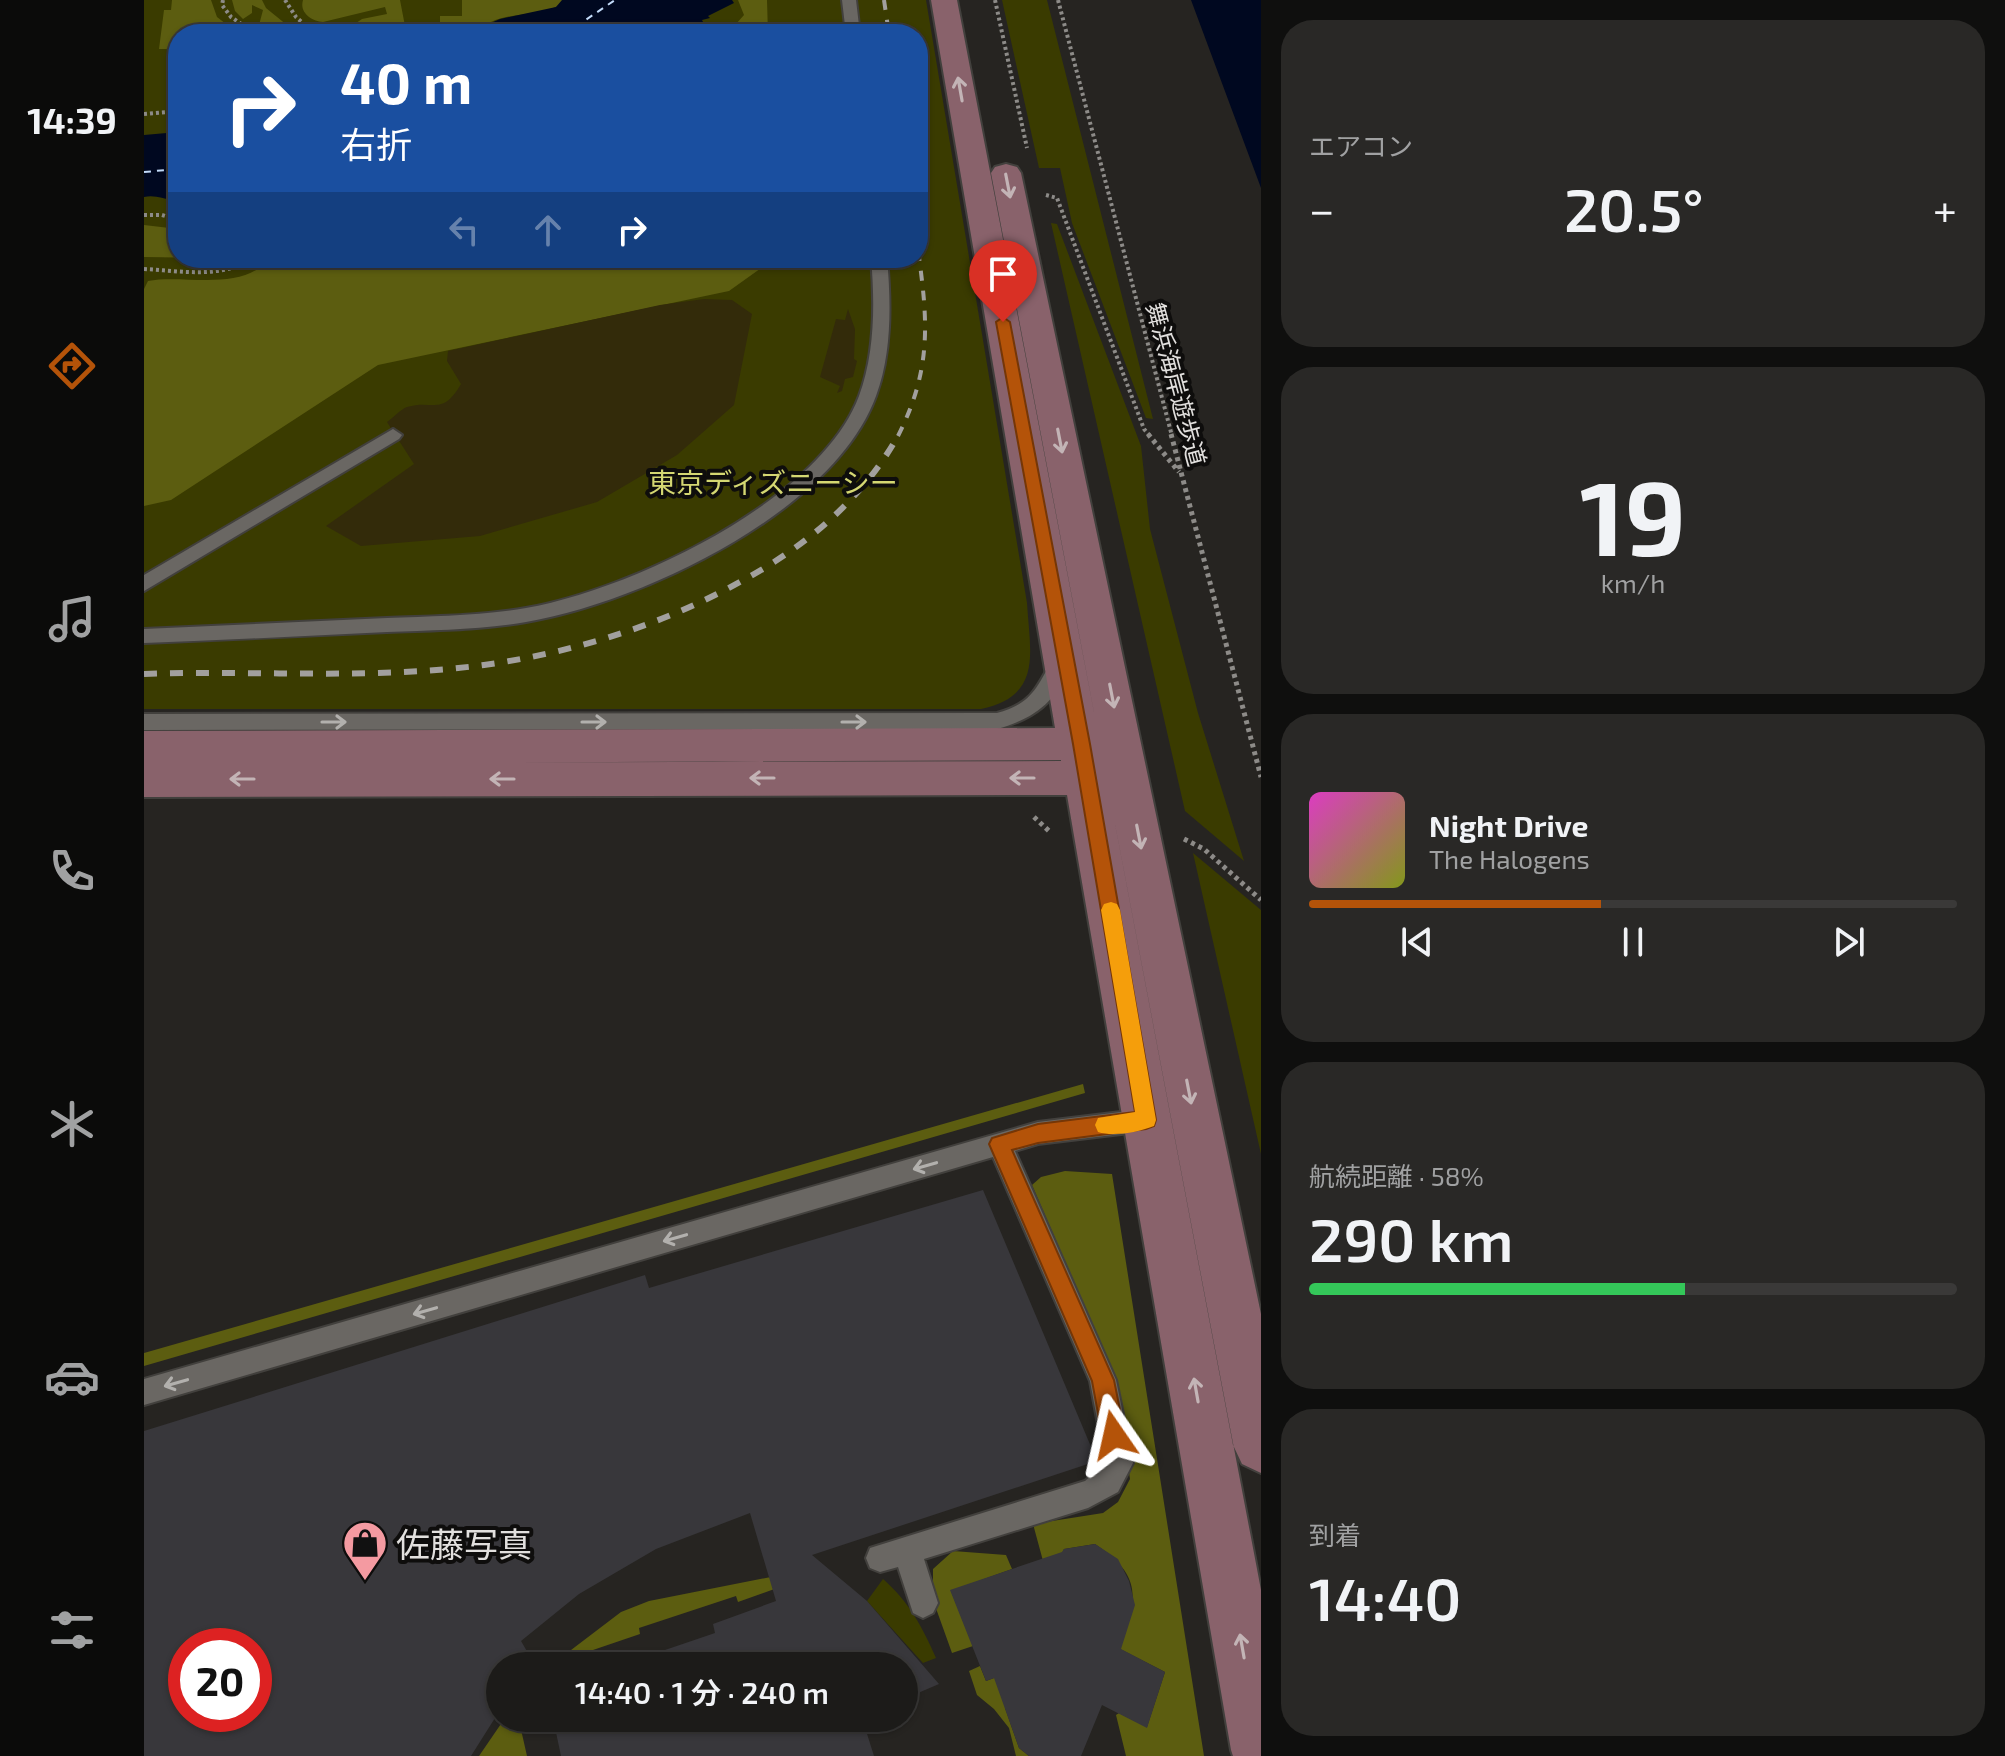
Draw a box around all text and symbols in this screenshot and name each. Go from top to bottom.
text: 40 m [340,48,472,115]
icon: right [208,56,312,160]
one-way arrow [952,77,967,102]
text: 14:39 [27,98,117,141]
text: 右折 [340,122,412,165]
text: エアコン [1309,130,1413,161]
text: 20.5° [1564,172,1704,244]
one-way arrow [1001,173,1016,199]
text: − [1309,182,1335,235]
text: + [1933,182,1957,235]
icon: left [442,208,486,252]
icon: ahead [526,208,570,252]
icon: right [610,208,654,252]
pin [969,240,1037,322]
icon: arrive [981,252,1025,296]
street label: 舞浜海岸遊歩道 [1141,299,1213,469]
icon: directions [44,338,100,394]
one-way arrow [1053,428,1068,453]
text: 19 [1580,452,1686,577]
park label: 東京ディズニーシー [648,465,898,499]
text: km/h [1601,567,1665,598]
icon: music [44,591,100,647]
one-way arrow [1105,683,1120,708]
one-way arrow [320,714,347,730]
one-way arrow [580,714,607,730]
one-way arrow [840,714,867,730]
one-way arrow [749,770,776,786]
one-way arrow [1009,770,1036,786]
one-way arrow [229,771,256,787]
one-way arrow [489,771,516,787]
text: Night Drive [1429,807,1588,843]
one-way arrow [1132,824,1147,850]
icon: phone [44,843,100,899]
text: The Halogens [1429,843,1590,874]
icon: previous [1395,920,1439,964]
icon: pause [1611,920,1655,964]
icon: next [1827,920,1871,964]
one-way arrow [1183,1079,1198,1105]
icon: climate [44,1096,100,1152]
one-way arrow [912,1159,938,1174]
text: 航続距離 · 58% [1309,1160,1484,1191]
text: 290 km [1309,1202,1514,1274]
one-way arrow [663,1232,688,1247]
one-way arrow [413,1304,439,1319]
icon: car [44,1349,100,1405]
one-way arrow [163,1376,189,1391]
one-way arrow [1187,1378,1202,1403]
position arrow [1072,1393,1156,1477]
shop icon: 佐藤写真 [341,1519,389,1582]
text: 到着 [1309,1519,1361,1550]
place label: 佐藤写真 [396,1523,532,1564]
text: 14:40 [1309,1561,1461,1633]
icon: filters [44,1602,100,1658]
speed limit sign: 20 [168,1628,272,1732]
one-way arrow [1234,1633,1249,1659]
text: 14:40 · 1 分 · 240 m [575,1674,829,1710]

